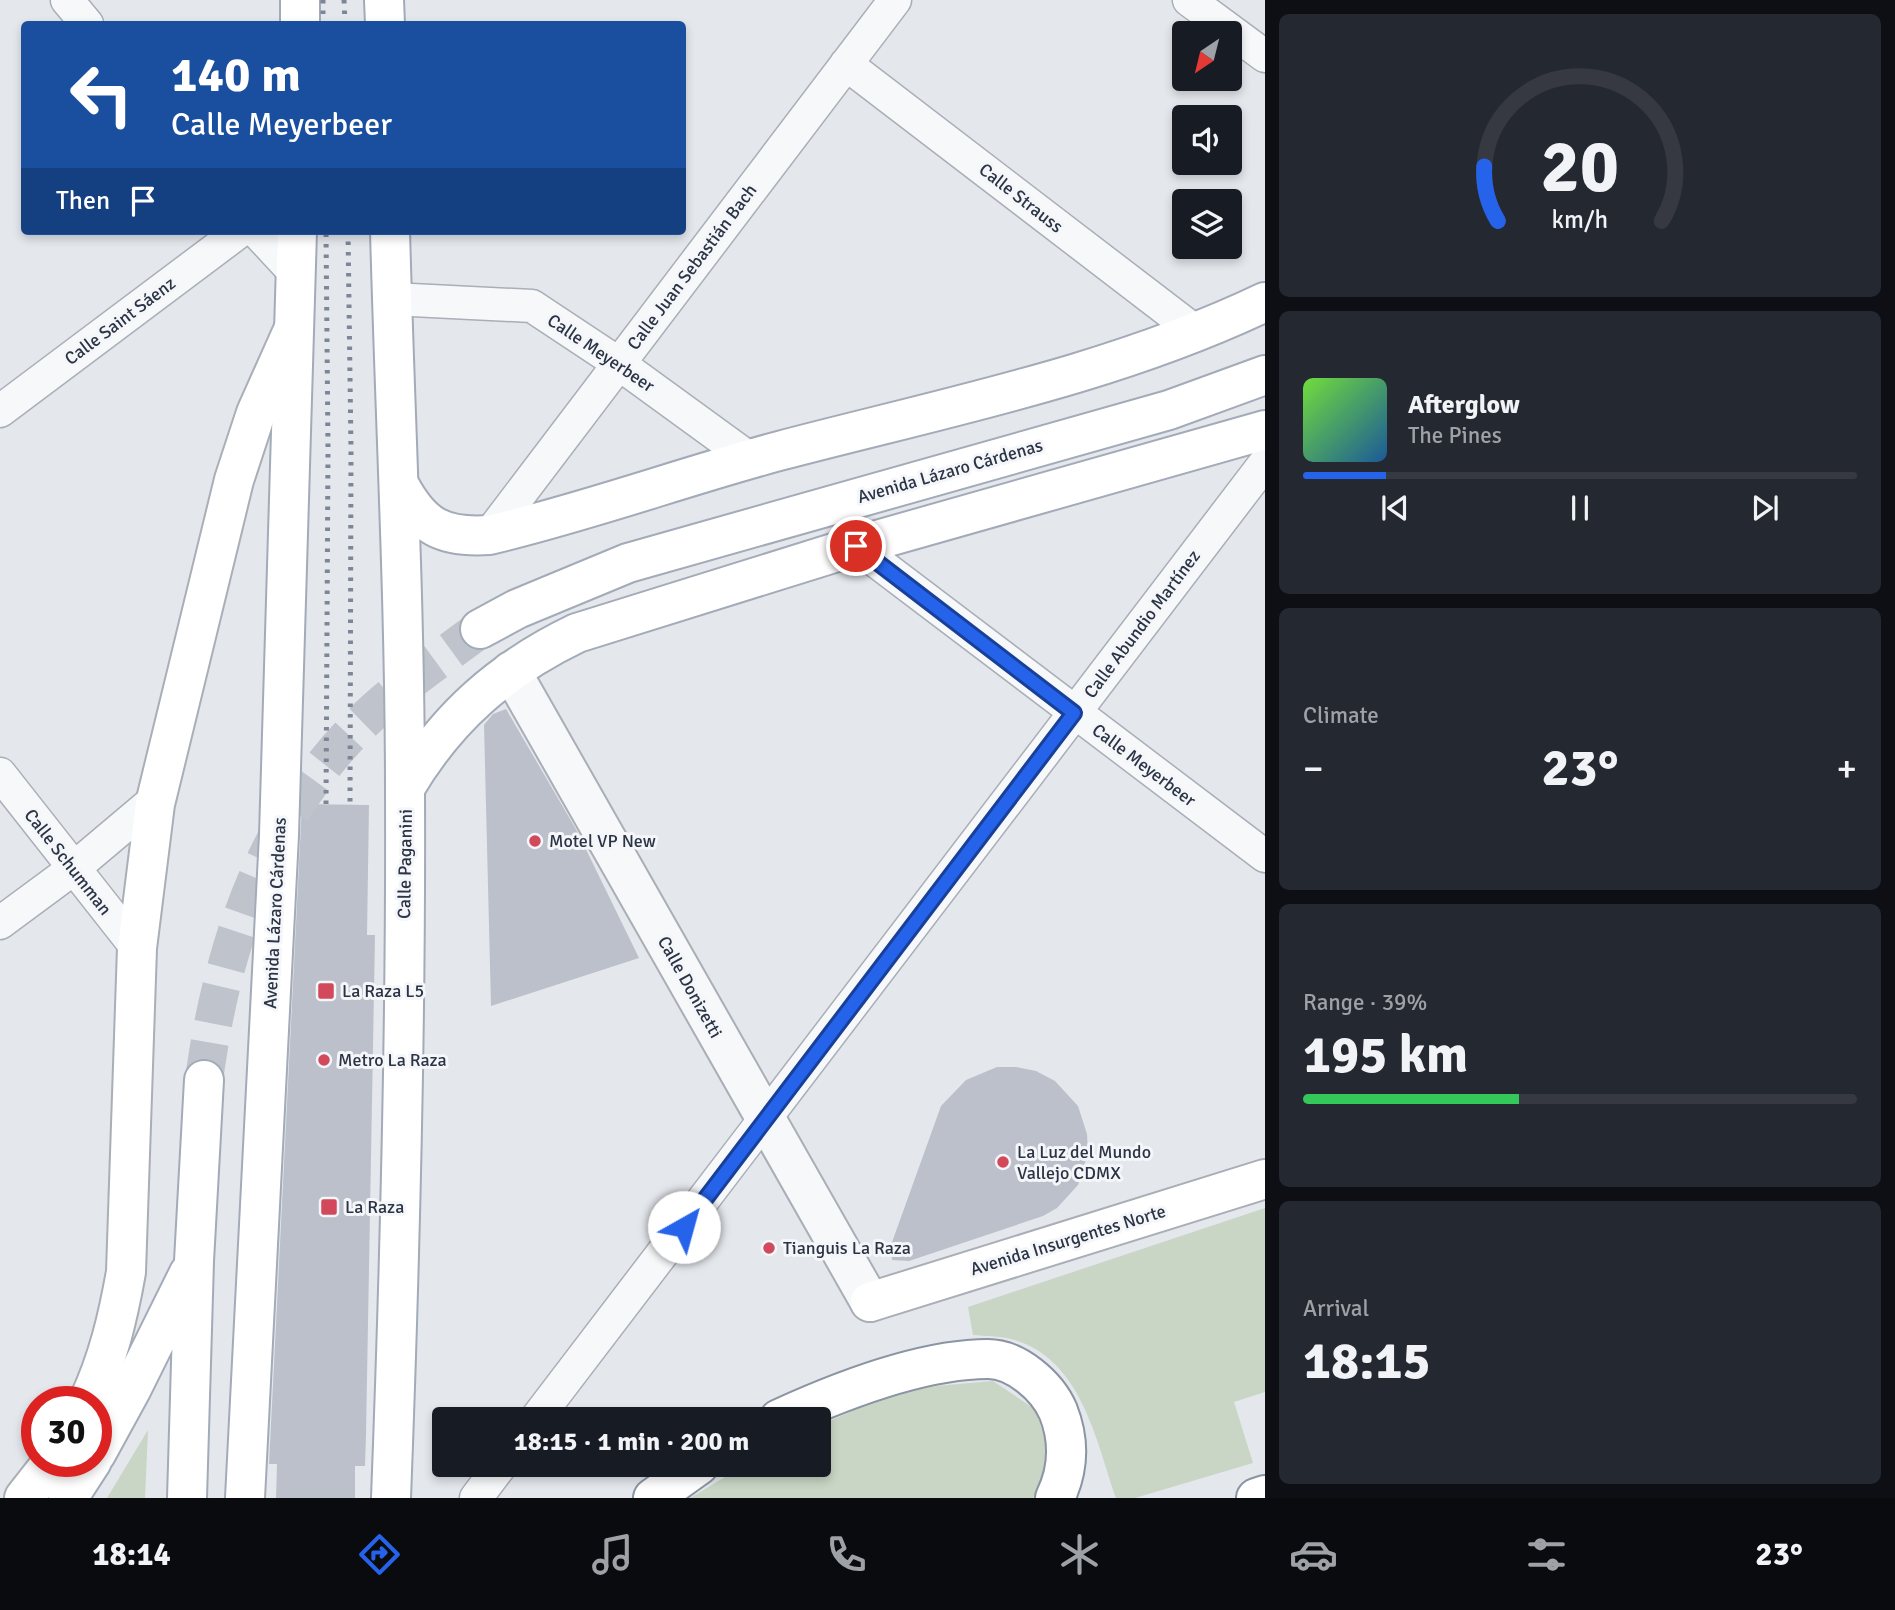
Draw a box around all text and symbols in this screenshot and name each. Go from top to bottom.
north arrow [1172,21,1242,91]
map controls [1172,21,1242,259]
text: 140 m [171,45,301,105]
icon: left [56,49,147,140]
text: Calle Meyerbeer [171,105,392,144]
button: sound [1172,105,1242,175]
text: 20 [1541,124,1619,213]
street label: Calle Strauss [975,158,1067,238]
street label: Calle Juan Sebastián Bach [622,180,762,354]
icon: arrive [124,182,162,220]
text: Then [56,185,110,217]
button: layers [1172,189,1242,259]
text: km/h [1552,204,1608,235]
street label: Calle Saint Sáenz [60,272,180,370]
street label: Calle Meyerbeer [543,309,659,397]
text: Afterglow [1408,389,1520,421]
text: The Pines [1408,421,1502,450]
street label: Avenida Lázaro Cárdenas [855,434,1045,508]
icon: previous [1376,489,1414,527]
icon: pause [1561,489,1599,527]
icon: next [1746,489,1784,527]
pin [826,516,886,576]
icon: arrive [837,527,875,565]
street label: Calle Abundio Martínez [1079,546,1205,702]
text: Climate [1303,701,1379,730]
street label: Calle Meyerbeer [1088,719,1201,811]
text: 23° [1542,736,1618,800]
text: − [1303,745,1324,792]
text: + [1836,745,1857,792]
street label: Calle Schumman [20,804,116,920]
street label: Calle Paganini [393,809,417,919]
street label: Avenida Lázaro Cárdenas [259,817,291,1009]
place label: Motel VP New [549,830,656,852]
marker: Motel VP New [527,833,543,849]
street label: Calle Donizetti [653,932,727,1042]
place label: La Raza L5 [342,980,424,1002]
marker: La Raza L5 [316,981,336,1001]
text: Range · 39% [1303,988,1427,1017]
text: 195 km [1303,1023,1468,1087]
place label: Metro La Raza [338,1049,447,1071]
marker: Metro La Raza [316,1052,332,1068]
place label: La Luz del Mundo Vallejo CDMX [1017,1141,1151,1184]
marker: La Luz del Mundo Vallejo CDMX [995,1154,1011,1170]
position arrow [647,1190,721,1264]
place label: La Raza [345,1196,404,1218]
marker: La Raza [319,1197,339,1217]
street label: Avenida Insurgentes Norte [968,1200,1168,1280]
place label: Tianguis La Raza [783,1237,911,1259]
marker: Tianguis La Raza [761,1240,777,1256]
text: Arrival [1303,1294,1369,1323]
text: 18:15 [1303,1329,1431,1393]
speed limit sign: 30 [21,1386,112,1477]
text: 18:15 · 1 min · 200 m [514,1426,749,1458]
icon: directions [355,1530,404,1579]
icon: music [588,1530,637,1579]
icon: phone [822,1530,871,1579]
icon: climate [1055,1530,1104,1579]
icon: car [1289,1530,1338,1579]
icon: filters [1522,1530,1571,1579]
text: 18:14 [92,1535,171,1574]
text: 23° [1755,1535,1803,1574]

